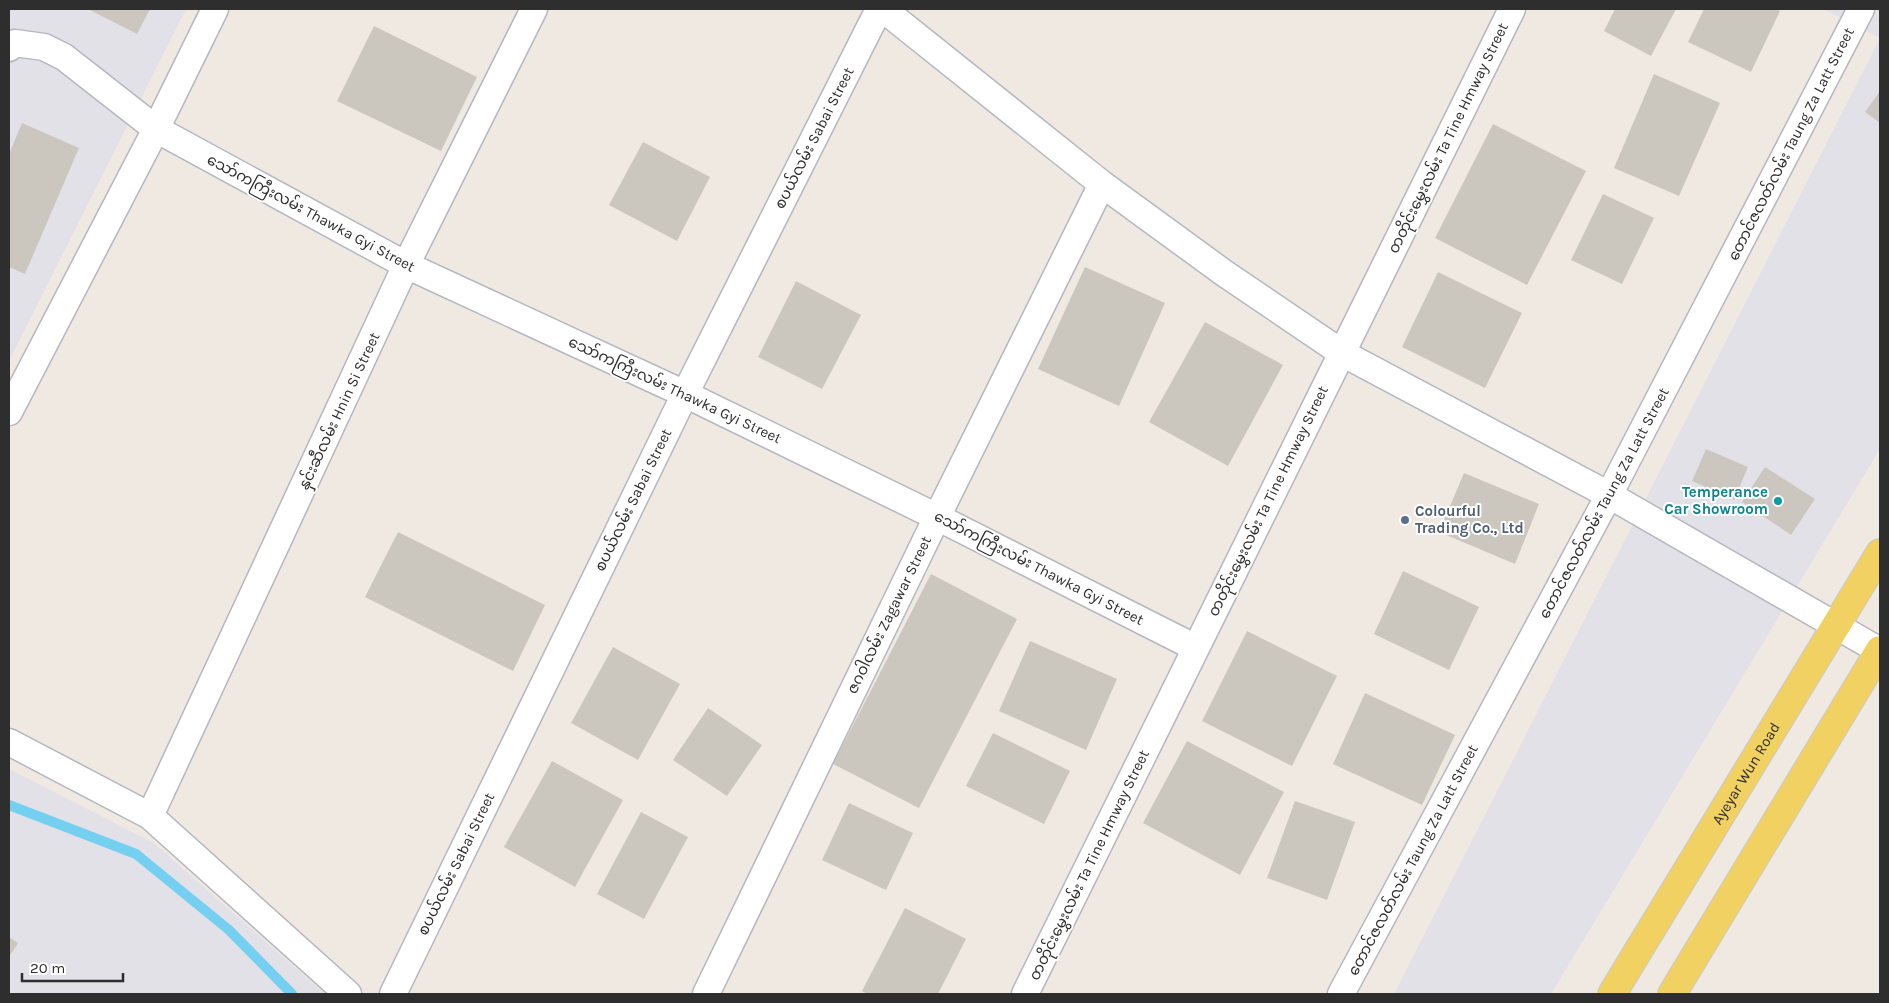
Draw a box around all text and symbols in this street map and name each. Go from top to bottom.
street label: တတိုင်းမွှေးလမ်း Ta Tine Hmway Street [1383,19,1515,258]
street label: တောင်ဇလတ်လမ်း Taung Za Latt Street [1723,24,1858,264]
street label: စပယ်လမ်း Sabai Street [770,63,858,212]
street label: သော်ကကြီးလမ်း Thawka Gyi Street [203,149,419,278]
street label: နှင်းဆီလမ်း Hnin Si Street [294,329,386,494]
street label: သော်ကကြီးလမ်း Thawka Gyi Street [564,332,785,450]
street label: တတိုင်းမွှေးလမ်း Ta Tine Hmway Street [1203,382,1335,621]
street label: တောင်ဇလတ်လမ်း Taung Za Latt Street [1534,384,1673,622]
street label: စပယ်လမ်း Sabai Street [590,425,676,574]
place label: Temperance Car Showroom [1664,483,1768,518]
marker: Temperance Car Showroom [1772,495,1784,507]
place label: Colourful Trading Co., Ltd [1415,502,1524,537]
street label: သော်ကကြီးလမ်း Thawka Gyi Street [930,506,1148,632]
marker: Colourful Trading Co., Ltd [1399,514,1411,526]
street label: ဇဂဝါလမ်း Zagawar Street [842,532,935,697]
street label: Ayeyar Wun Road [1708,719,1784,828]
street label: တောင်ဇလတ်လမ်း Taung Za Latt Street [1343,741,1482,979]
street label: တတိုင်းမွှေးလမ်း Ta Tine Hmway Street [1024,746,1156,985]
street label: စပယ်လမ်း Sabai Street [413,789,499,938]
scale bar [22,950,124,982]
text: 20 m [30,959,65,977]

